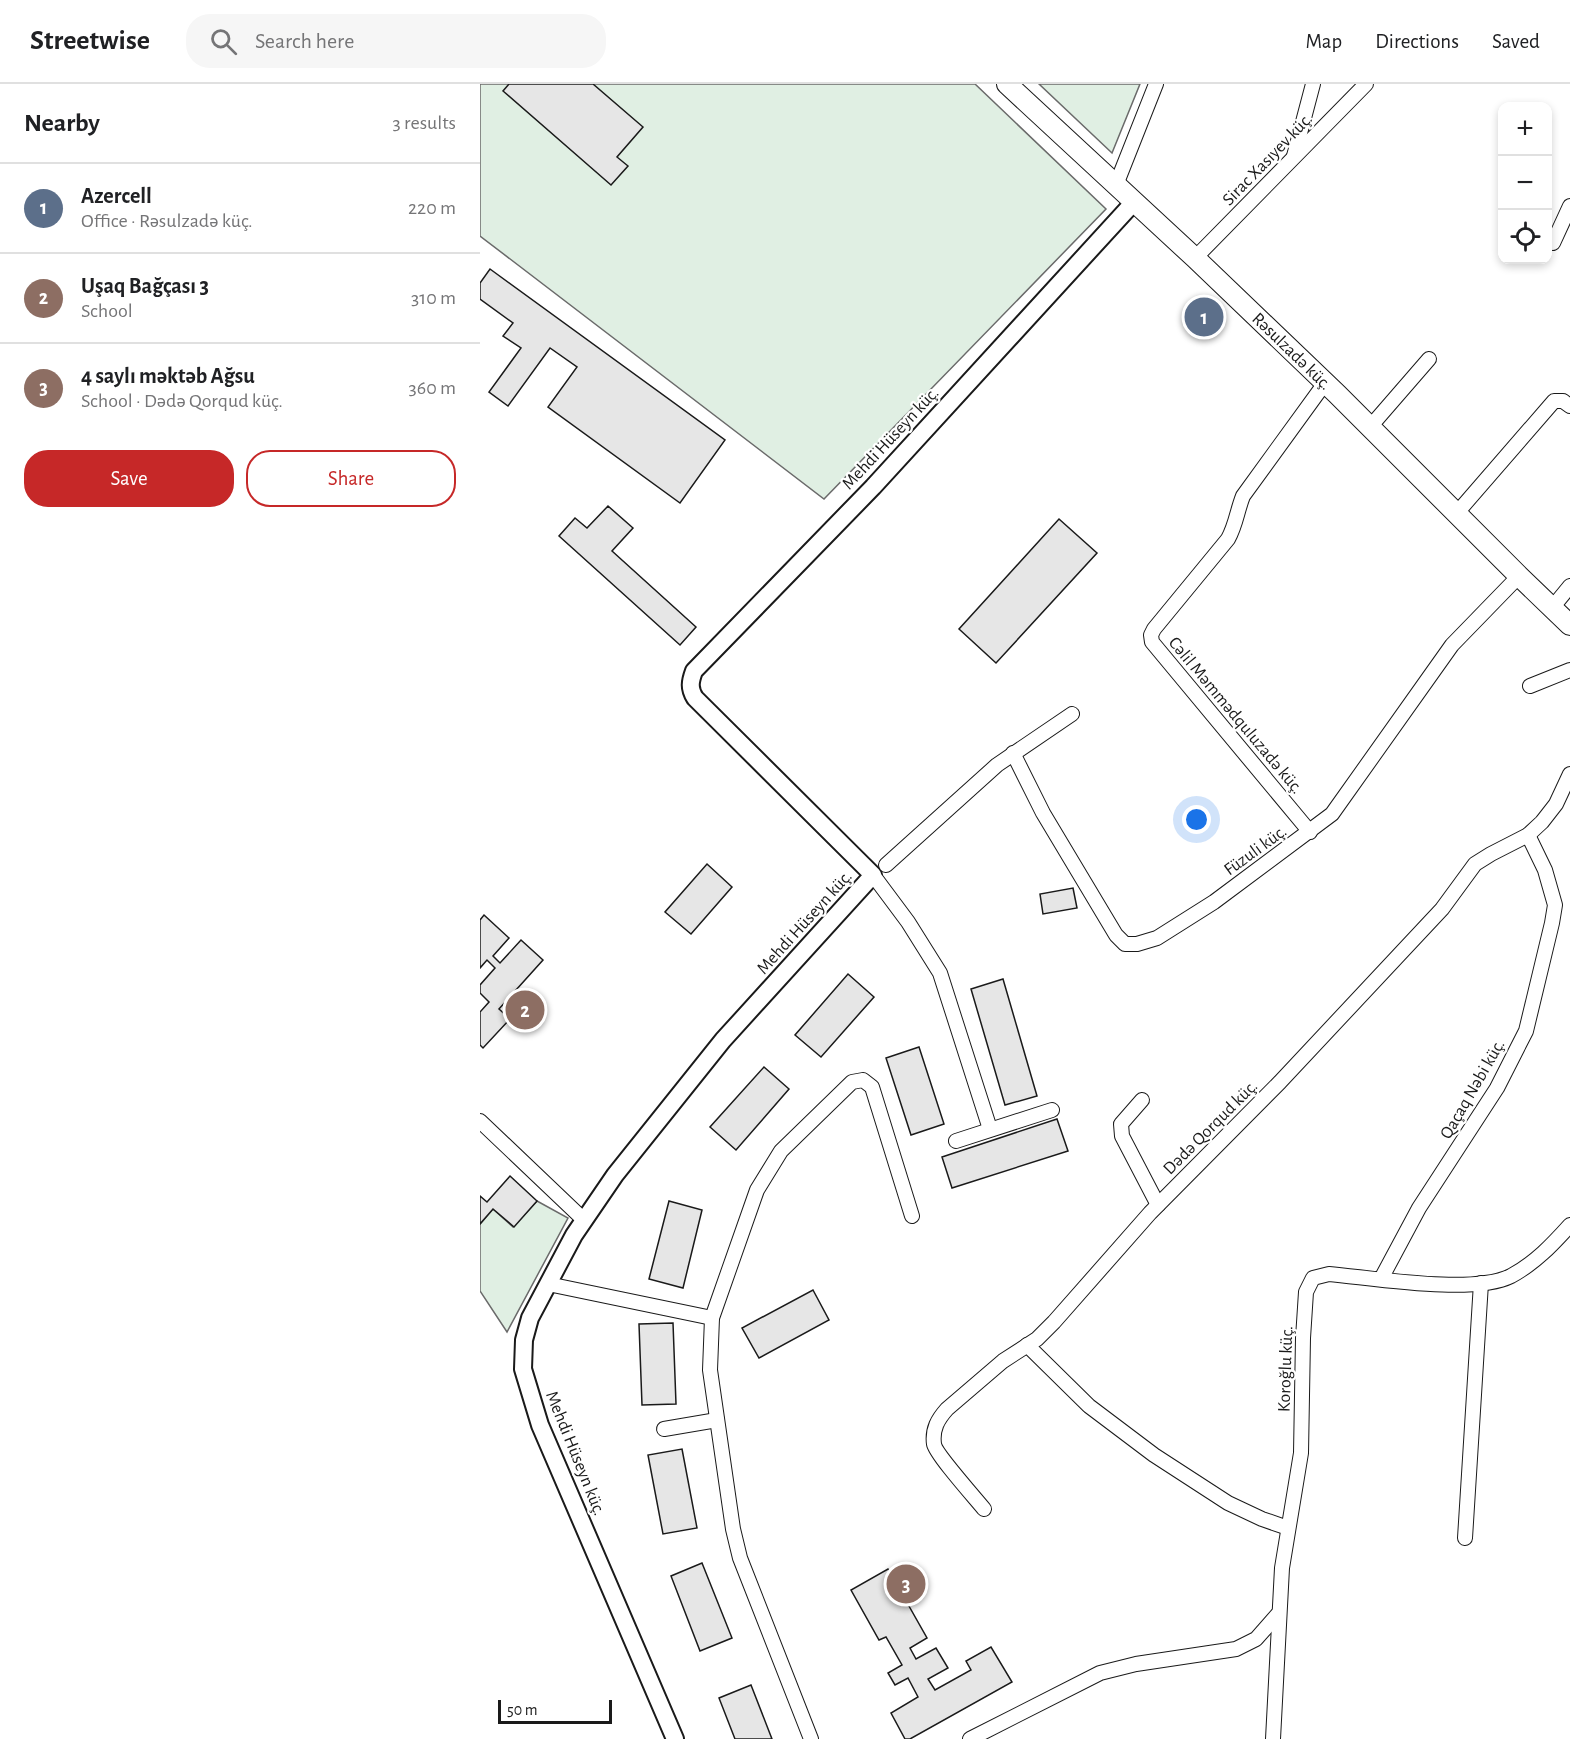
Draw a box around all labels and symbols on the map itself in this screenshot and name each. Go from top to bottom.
street label: Sirac Xasıyev küç. [1219,110,1316,209]
pin: 1 [1184,294,1224,340]
street label: Rəsulzadə küç. [1248,310,1334,394]
street label: Mehdi Hüseyn küç. [839,384,942,493]
street label: Cəlil Məmmədquluzadə küç. [1165,634,1306,797]
your location [1182,805,1211,834]
street label: Füzuli küç. [1221,822,1290,879]
street label: Mehdi Hüseyn küç. [754,868,856,978]
pin: 2 [506,988,544,1032]
street label: Qaçaq Nəbi küç. [1437,1037,1509,1142]
street label: Dədə Qorqud küç. [1160,1077,1261,1178]
street label: Koroğlu küç. [1276,1326,1296,1412]
street label: Mehdi Hüseyn küç. [542,1389,608,1518]
pin: 3 [886,1562,926,1606]
scale bar [498,1697,612,1724]

